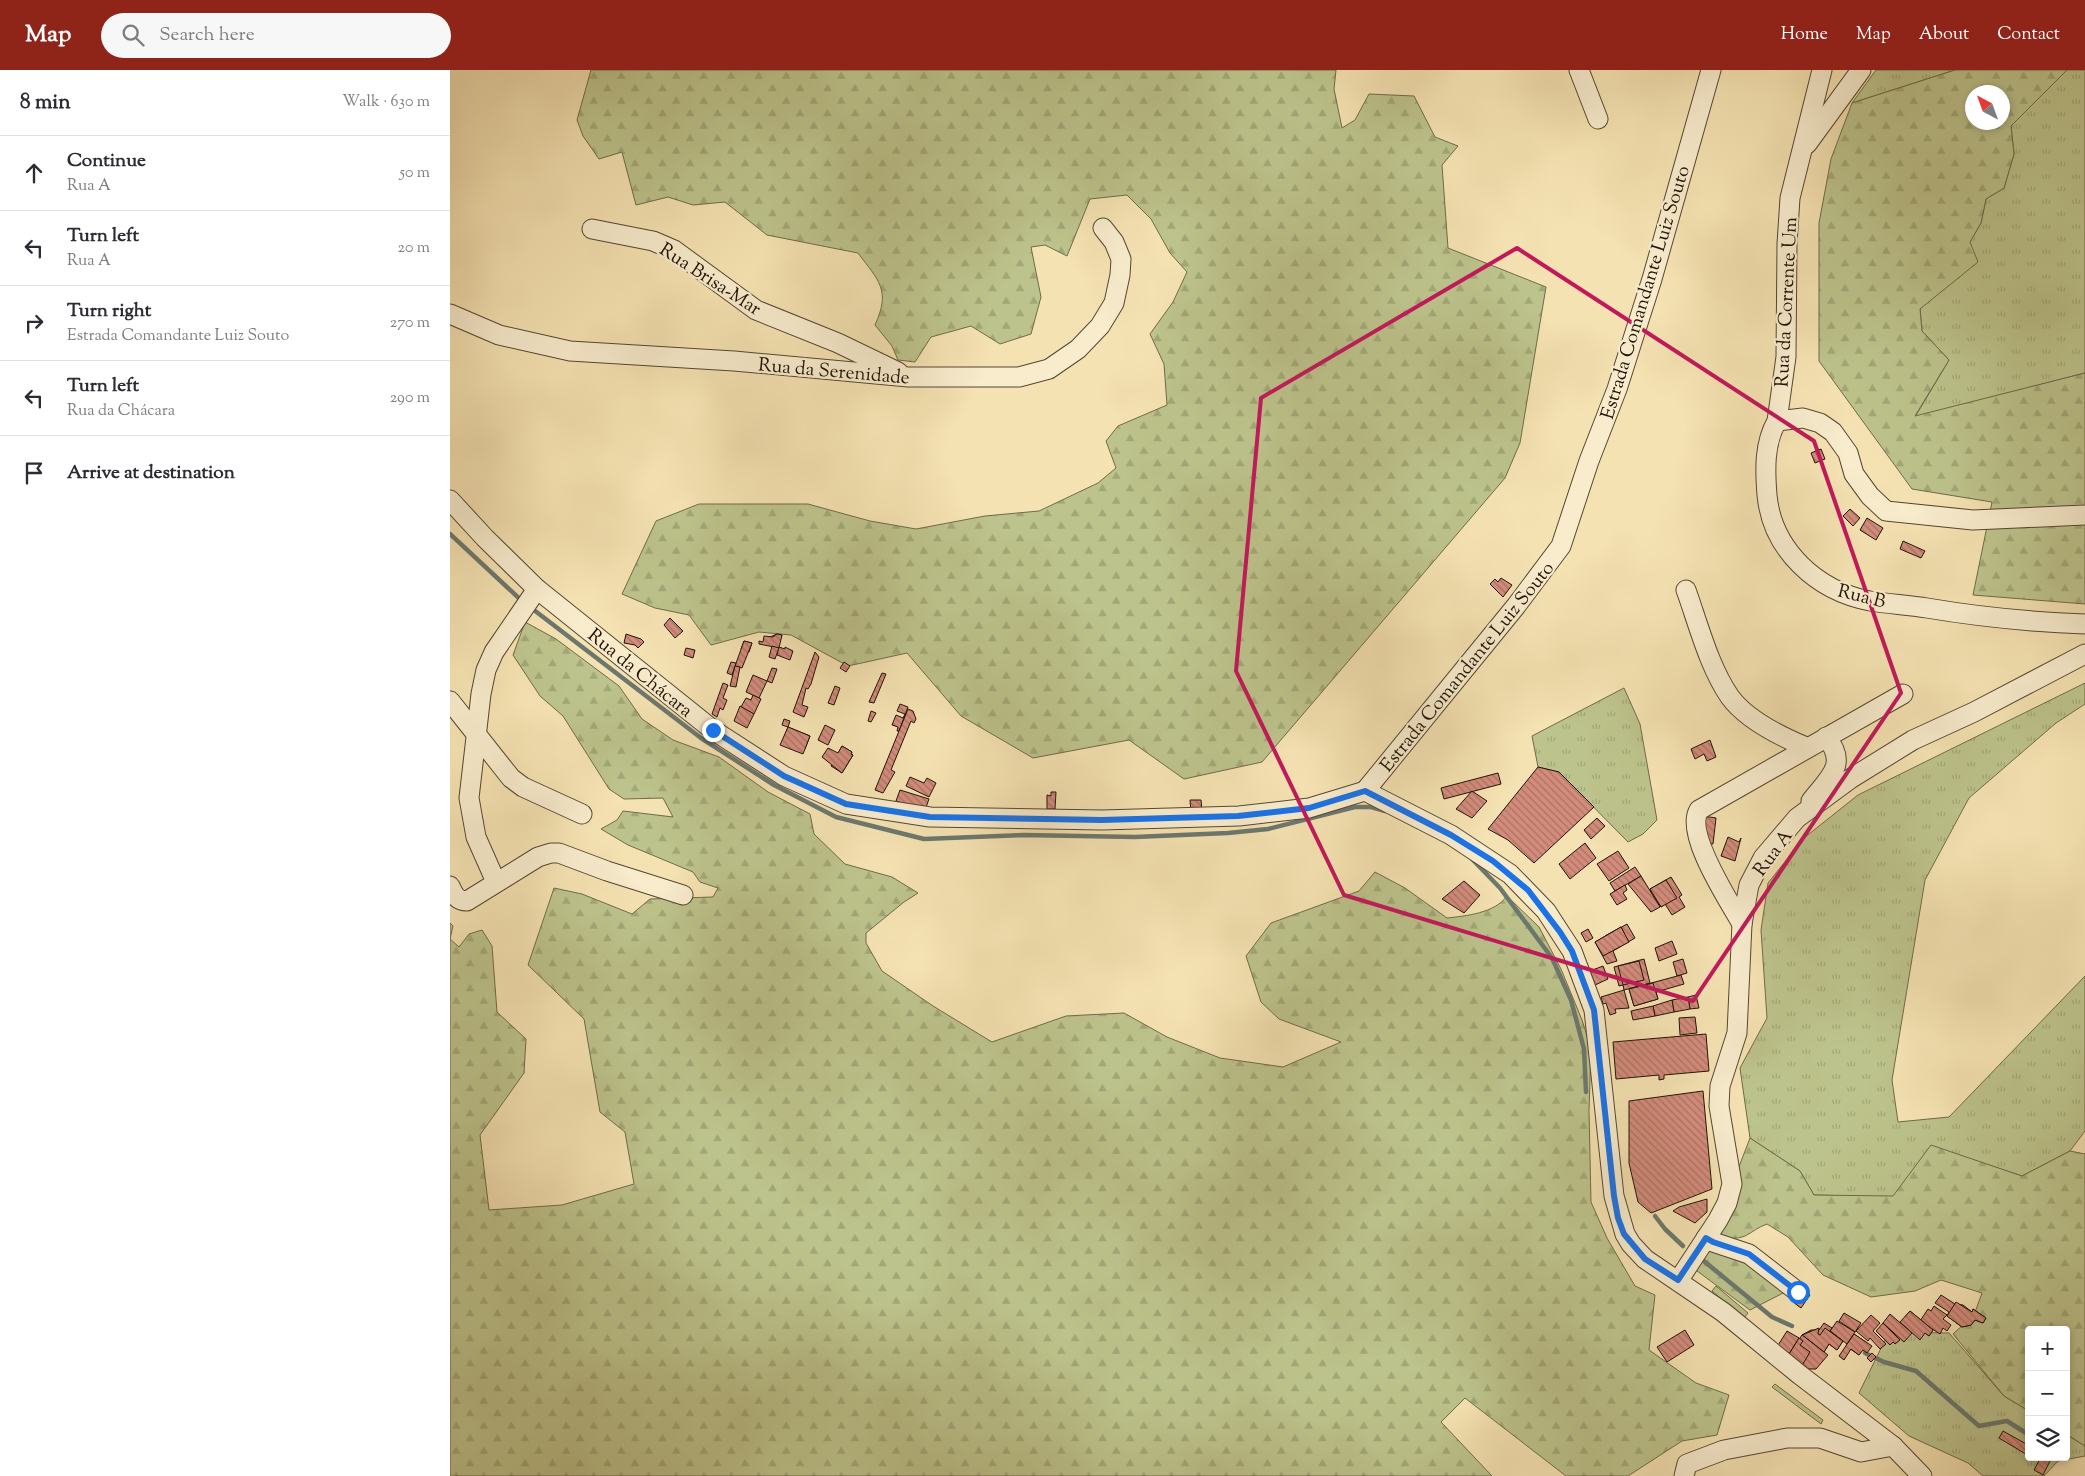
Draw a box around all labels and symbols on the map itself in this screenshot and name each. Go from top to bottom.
north arrow [1965,85,2010,130]
street label: Estrada Comandante Luiz Souto [1595,163,1698,423]
street label: Rua da Corrente Um [1770,216,1805,388]
street label: Rua Brisa-Mar [653,237,766,323]
street label: Rua da Serenidade [757,352,911,393]
street label: Estrada Comandante Luiz Souto [1374,557,1561,779]
street label: Rua B [1834,578,1888,616]
street label: Rua da Chácara [581,623,698,725]
route end [702,719,725,742]
street label: Rua A [1748,824,1801,883]
route start [1787,1281,1810,1304]

